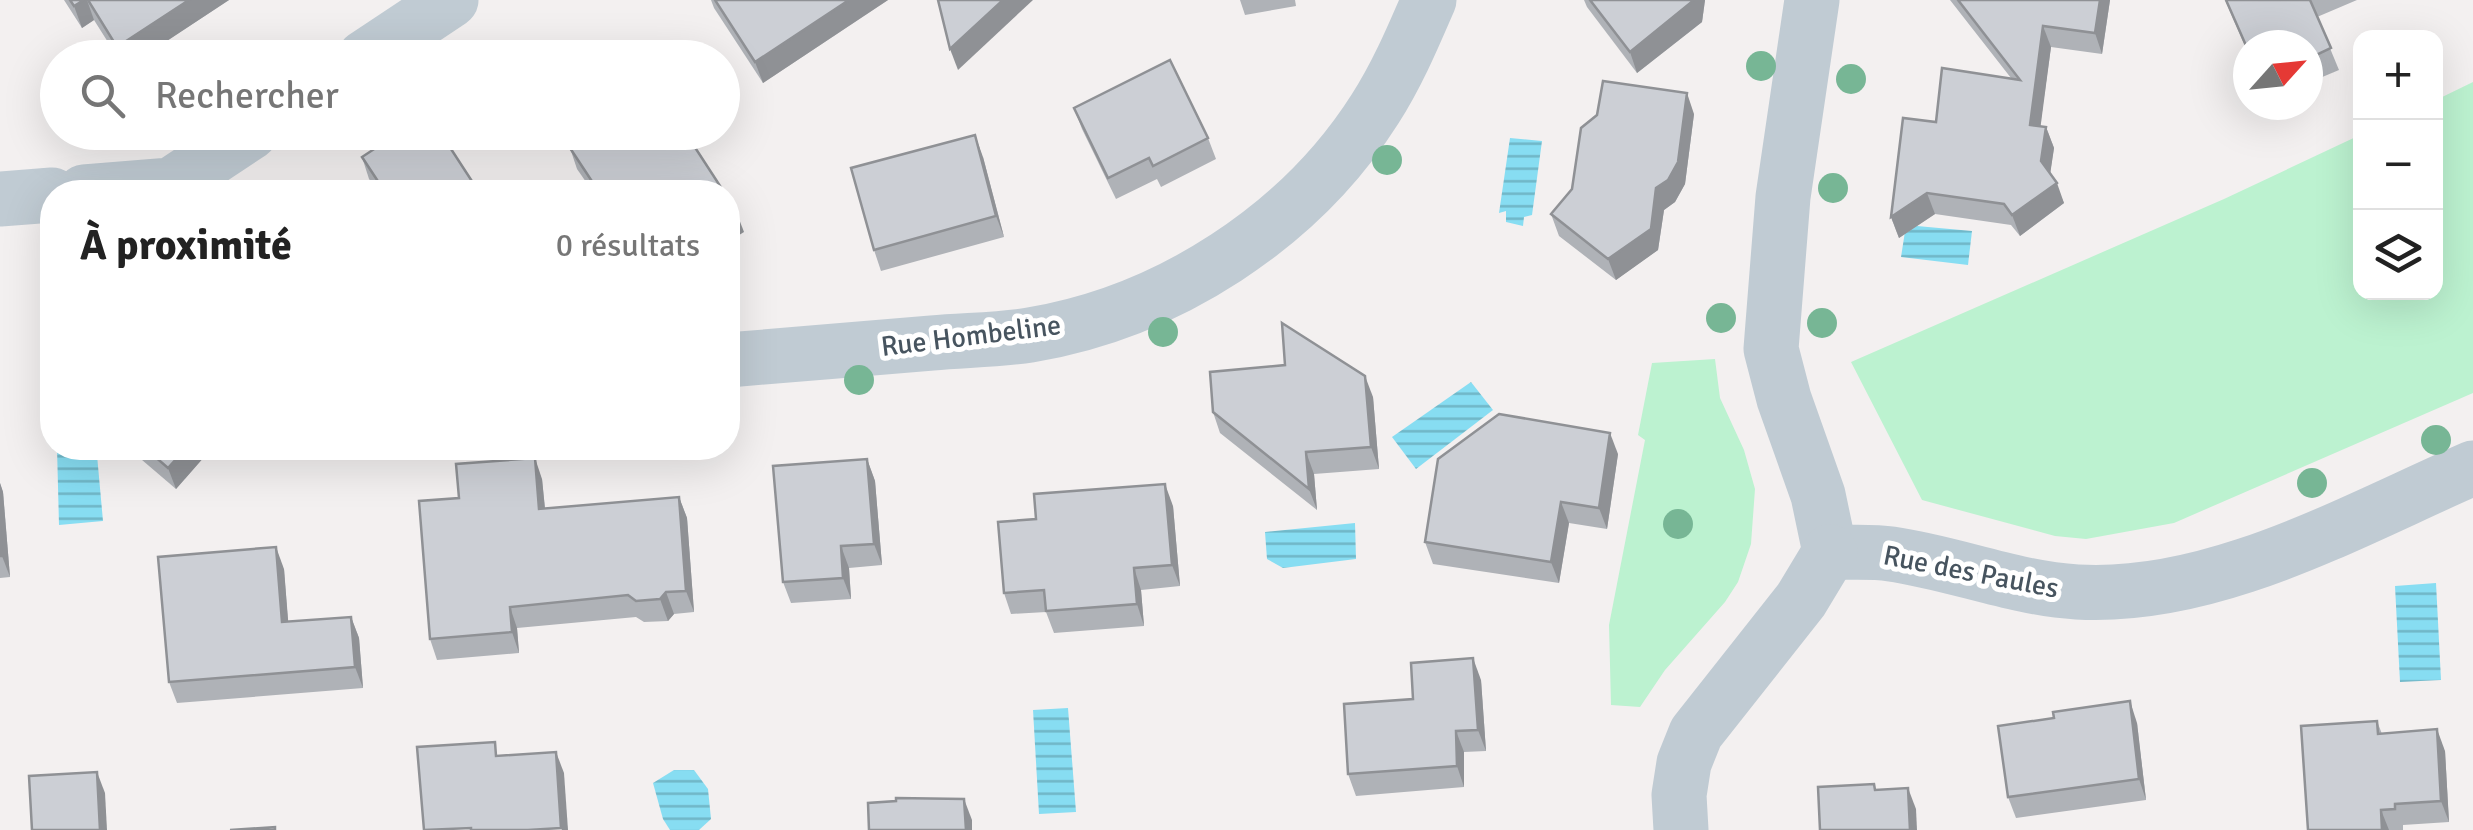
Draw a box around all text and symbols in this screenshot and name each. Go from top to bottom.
north arrow [2233,30,2323,120]
map controls [2353,30,2443,300]
button: + [2353,30,2443,120]
search box [40,40,740,150]
icon: search [75,68,130,123]
text: Rechercher [155,72,339,119]
button: − [2353,120,2443,210]
button: layers [2353,210,2443,300]
text: À proximité [80,220,292,271]
text: 0 résultats [556,226,700,265]
street label: Rue Hombeline [879,308,1063,364]
street label: Rue des Paules [1880,538,2062,606]

